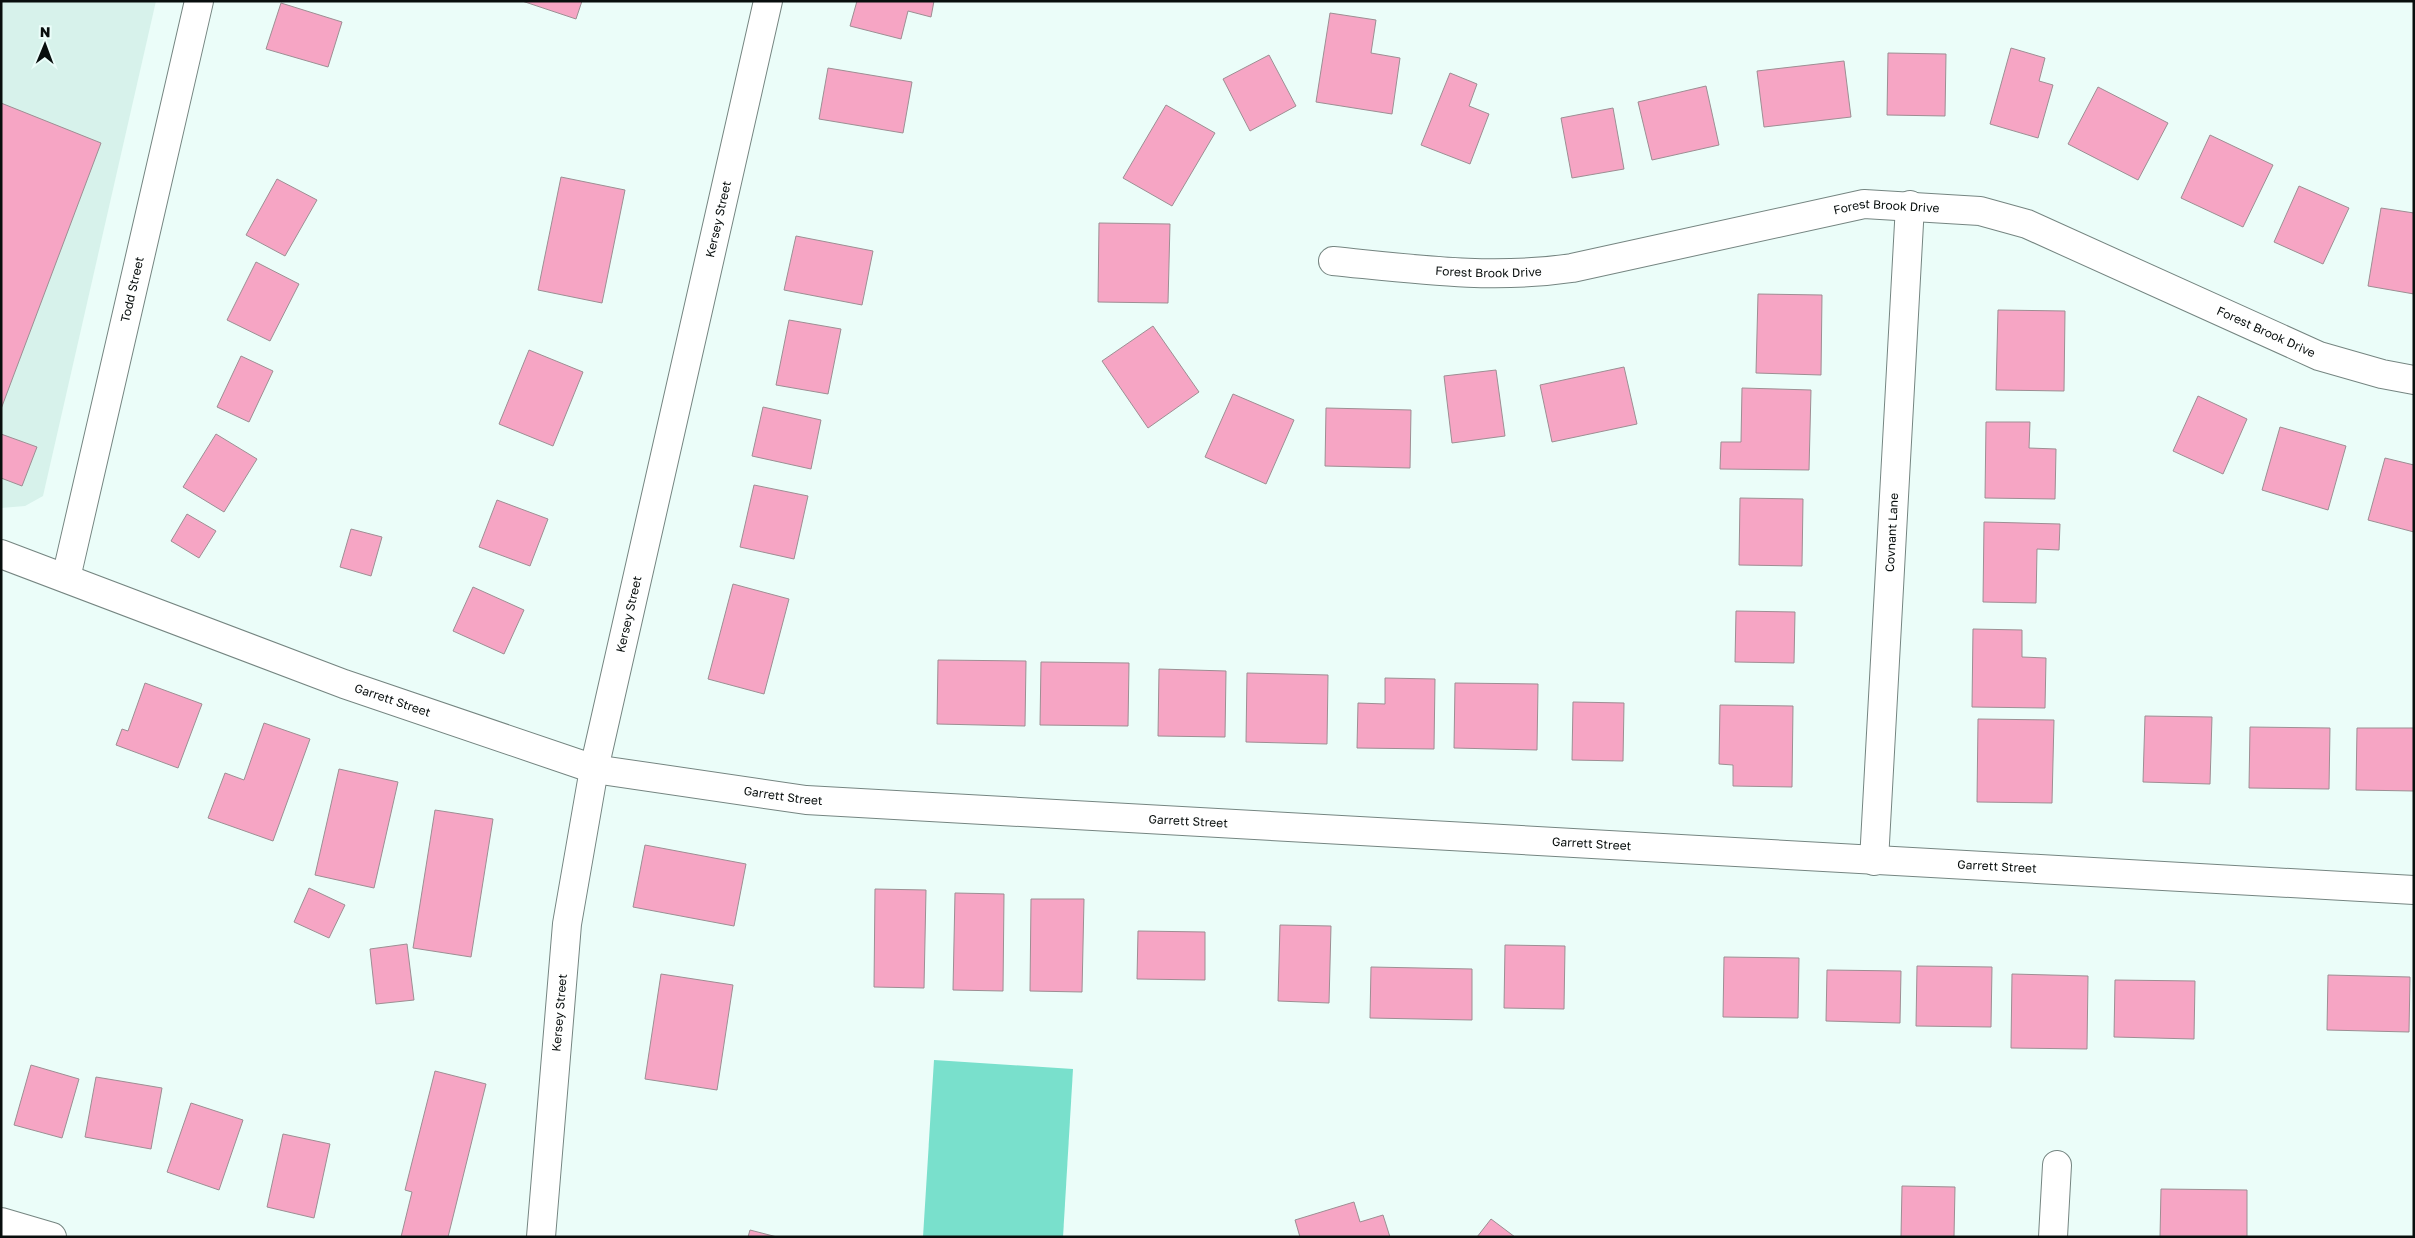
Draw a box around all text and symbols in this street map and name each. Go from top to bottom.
north arrow [20,20,70,70]
text: N [40,23,51,40]
street label: Kersey Street [702,179,734,259]
street label: Forest Brook Drive [1832,196,1940,217]
street label: Todd Street [117,255,147,324]
street label: Forest Brook Drive [1435,263,1542,280]
street label: Forest Brook Drive [2215,303,2318,360]
street label: Covnant Lane [1882,492,1901,572]
street label: Kersey Street [613,574,645,654]
street label: Garrett Street [353,680,433,720]
street label: Garrett Street [743,783,823,808]
street label: Garrett Street [1148,811,1229,831]
street label: Garrett Street [1552,834,1632,853]
street label: Garrett Street [1957,856,2037,876]
street label: Kersey Street [548,973,570,1052]

